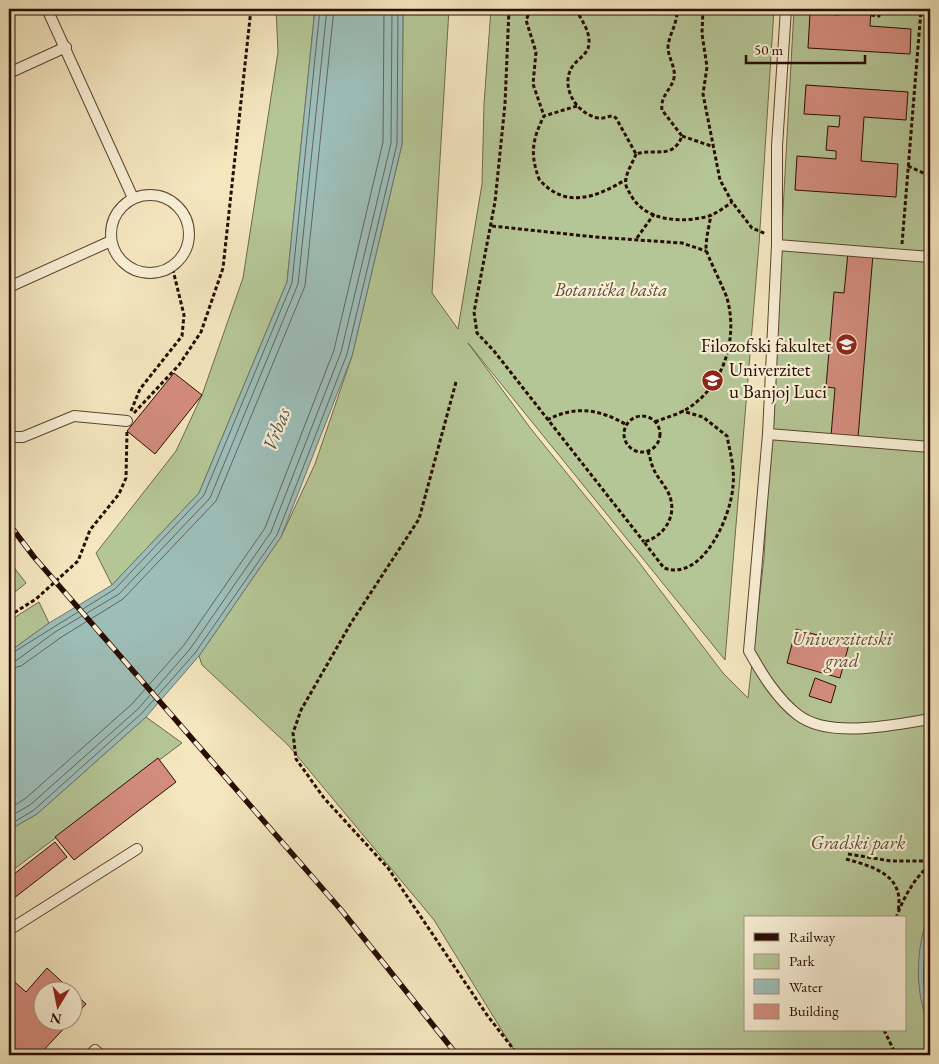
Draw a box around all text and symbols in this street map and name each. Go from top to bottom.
scale bar [746,32,865,64]
text: 50 m [754,40,783,59]
park label: Botanička bašta [553,277,668,302]
place label: Filozofski fakultet [701,333,831,358]
school or university icon: Filozofski fakultet [835,333,859,357]
place label: Univerzitet u Banjoj Luci [729,357,827,404]
school or university icon: Univerzitet u Banjoj Luci [701,368,725,392]
water label: Vrbas [256,403,296,454]
park label: Univerzitetski grad [792,626,894,673]
park label: Gradski park [811,830,906,855]
legend [744,916,906,1032]
text: Railway [789,927,836,946]
text: Park [789,951,816,970]
text: Water [789,977,823,996]
north arrow [32,982,82,1032]
text: Building [789,1001,839,1020]
text: N [48,1009,63,1029]

